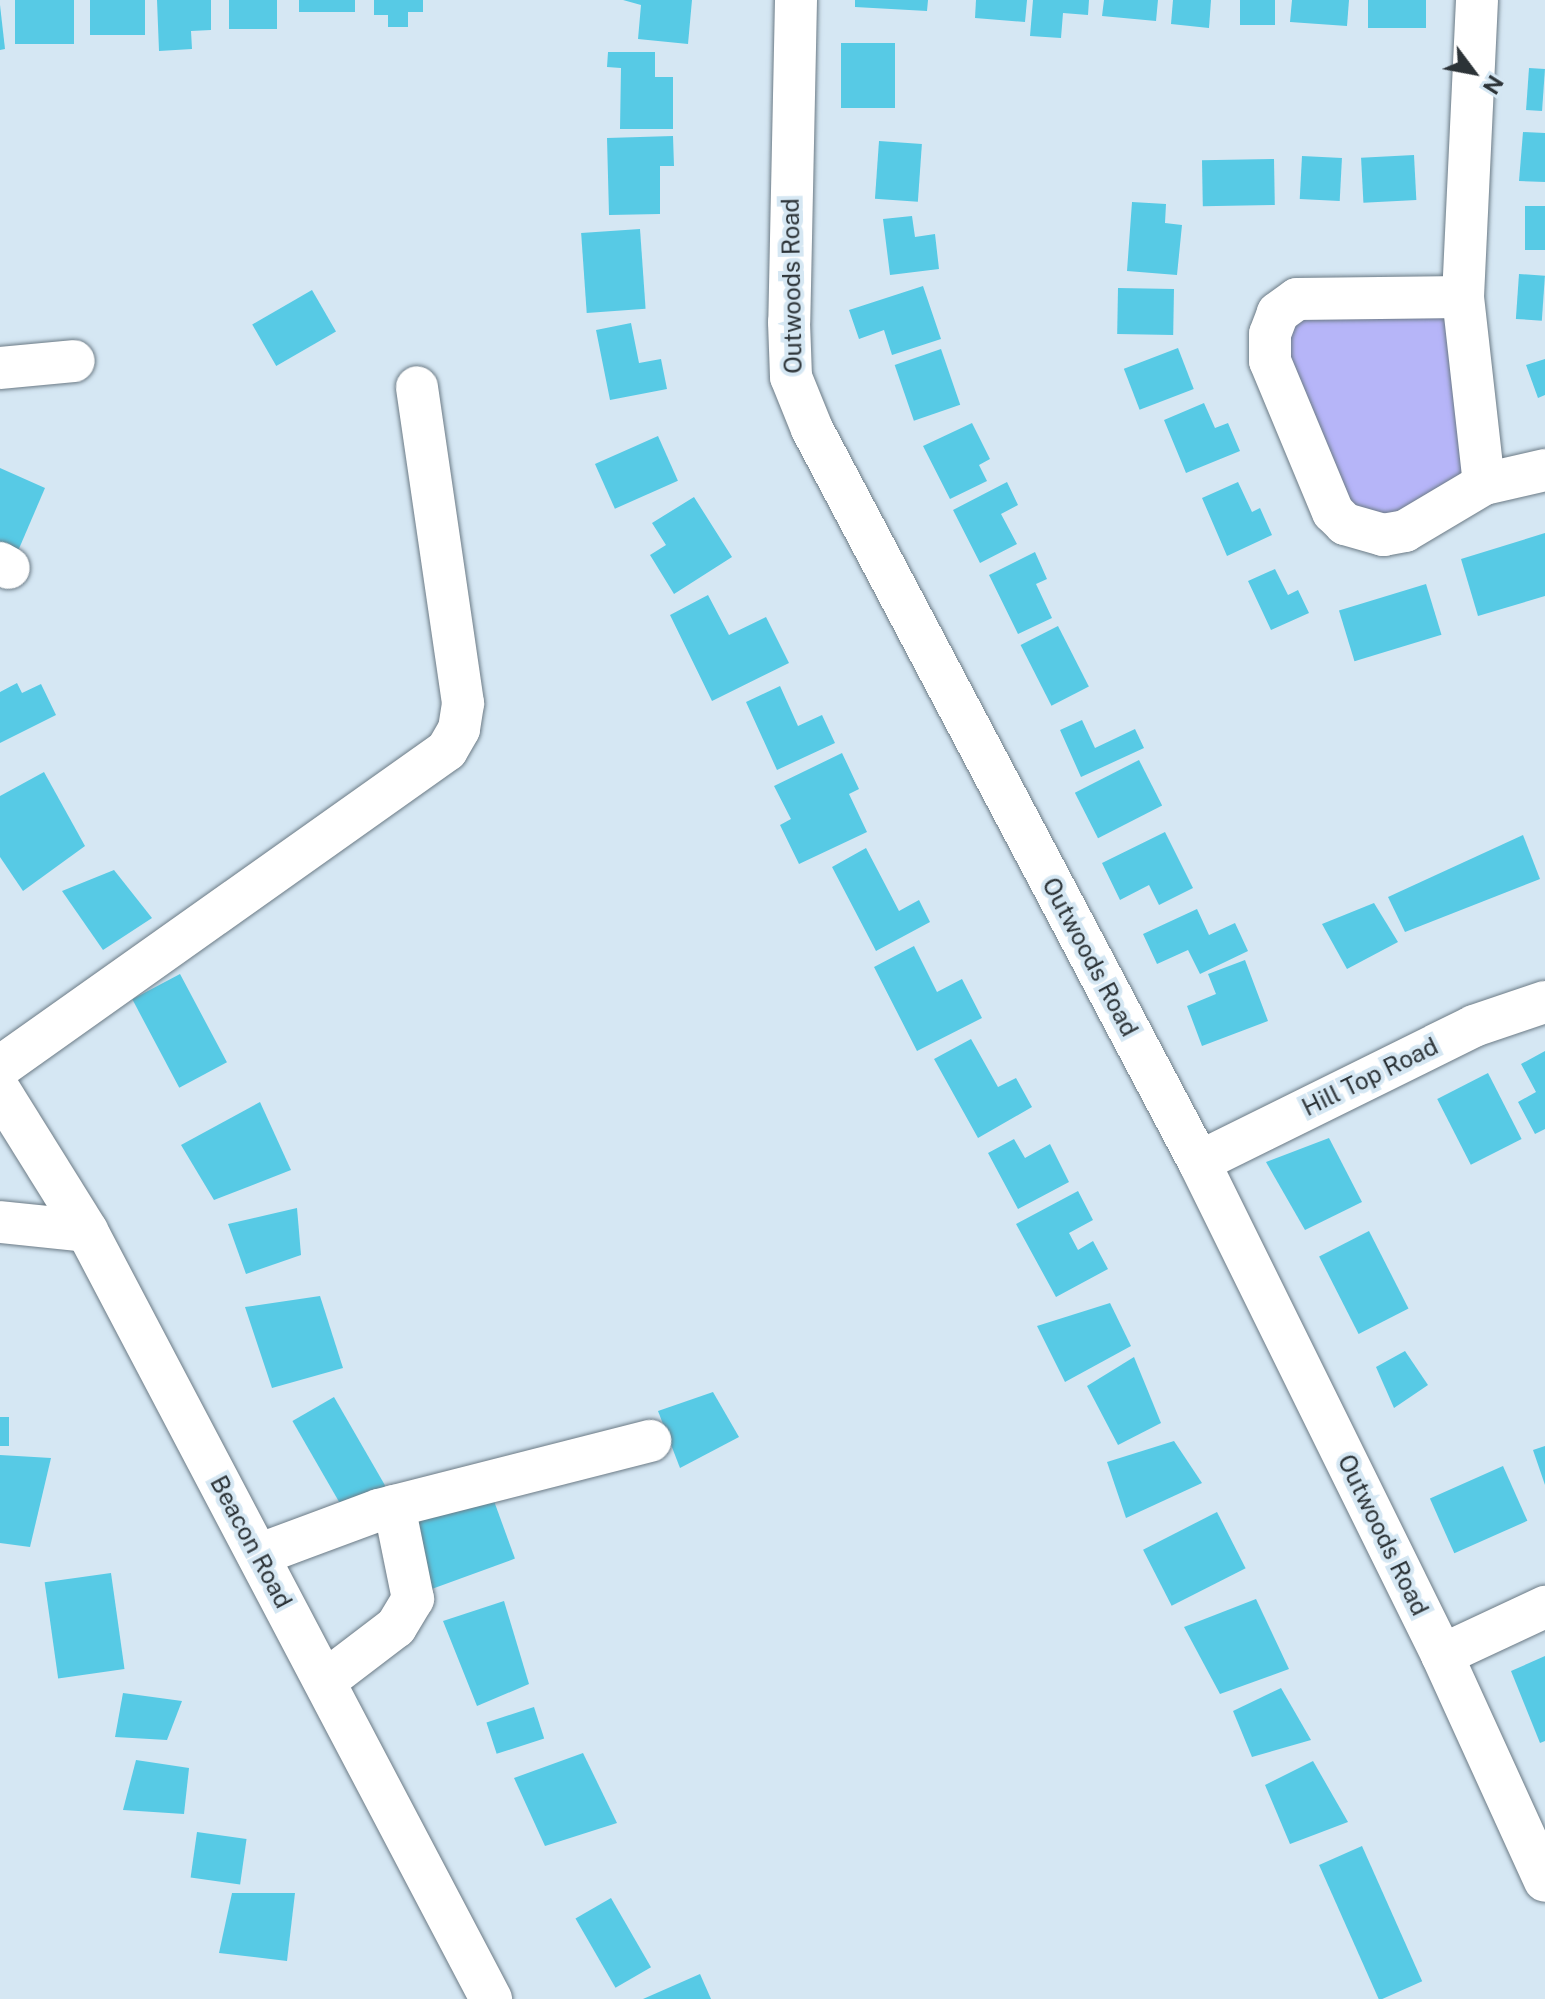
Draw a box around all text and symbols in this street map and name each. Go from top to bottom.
north arrow [1433,32,1513,112]
text: N [1478,71,1509,99]
street label: Outwoods Road [776,198,808,374]
street label: Outwoods Road [1036,873,1144,1041]
street label: Hill Top Road [1297,1032,1443,1122]
street label: Outwoods Road [1332,1450,1434,1620]
street label: Beacon Road [204,1471,298,1613]

